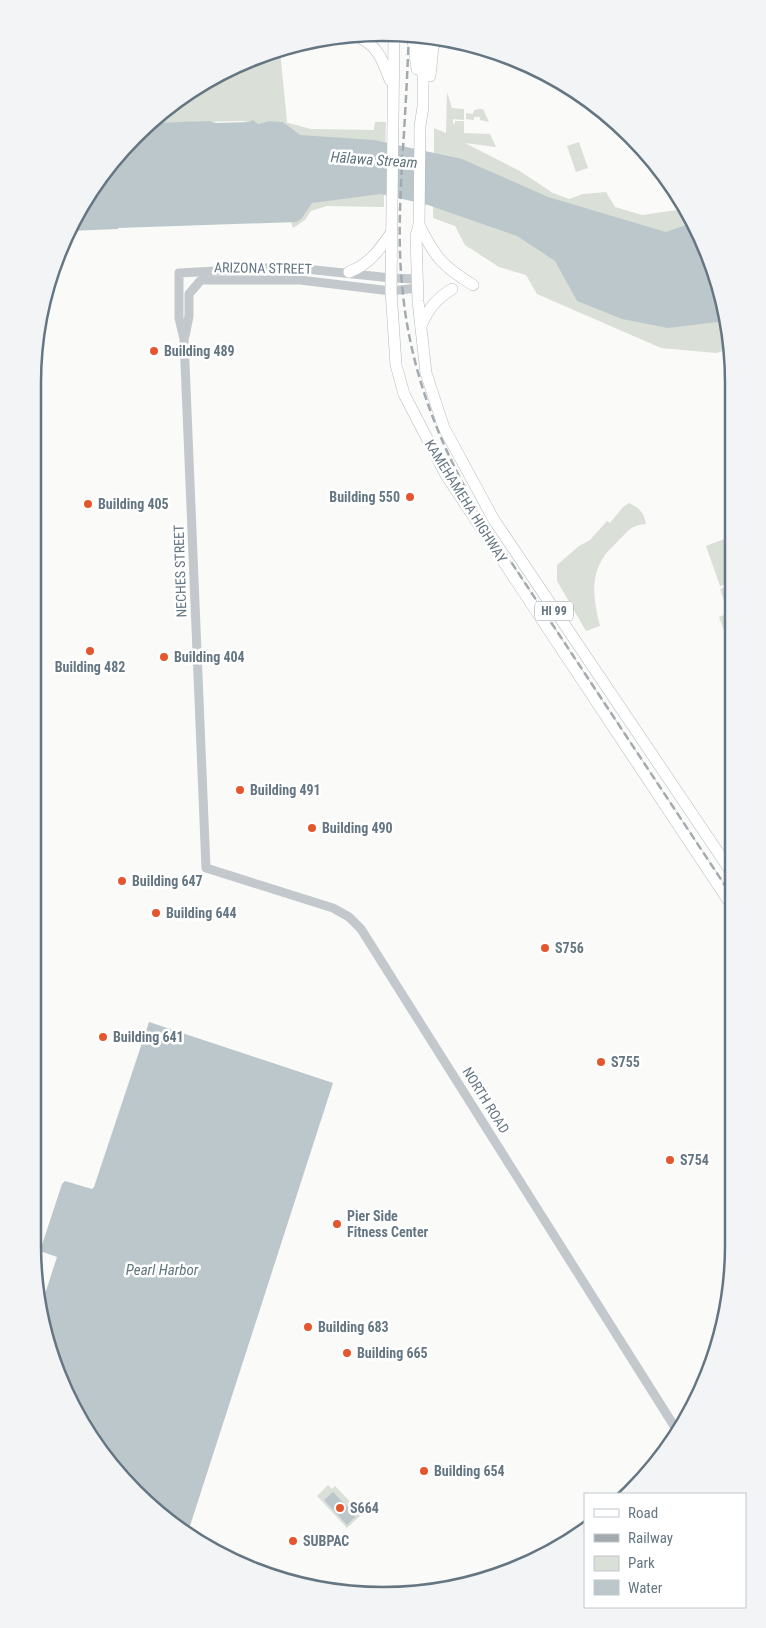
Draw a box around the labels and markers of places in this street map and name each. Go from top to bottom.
place label: Building 489 [164,343,235,359]
marker: Building 489 [148,345,160,357]
place label: Building 550 [329,489,400,505]
marker: Building 550 [404,491,416,503]
place label: Building 405 [98,496,169,512]
marker: Building 405 [82,498,94,510]
marker: Building 482 [84,645,96,657]
place label: Building 404 [174,649,245,665]
marker: Building 404 [158,651,170,663]
place label: Building 482 [55,659,125,675]
place label: Building 491 [250,782,321,798]
marker: Building 491 [234,784,246,796]
place label: Building 490 [322,820,393,836]
marker: Building 490 [306,822,318,834]
place label: Building 647 [132,873,203,889]
marker: Building 647 [116,875,128,887]
place label: Building 644 [166,905,237,921]
marker: Building 644 [150,907,162,919]
place label: S756 [555,940,584,956]
marker: S756 [539,942,551,954]
place label: Building 641 [113,1029,184,1045]
marker: Building 641 [97,1031,109,1043]
place label: S755 [611,1054,640,1070]
marker: S755 [595,1056,607,1068]
place label: S754 [680,1152,709,1168]
marker: S754 [664,1154,676,1166]
place label: Pier Side Fitness Center [347,1208,429,1240]
marker: Pier Side Fitness Center [331,1218,343,1230]
place label: Building 683 [318,1319,389,1335]
marker: Building 683 [302,1321,314,1333]
place label: Building 665 [357,1345,428,1361]
marker: Building 665 [341,1347,353,1359]
place label: Building 654 [434,1463,505,1479]
marker: Building 654 [418,1465,430,1477]
place label: S664 [350,1500,379,1516]
marker: S664 [334,1502,346,1514]
place label: SUBPAC [303,1533,349,1549]
marker: SUBPAC [287,1535,299,1547]

